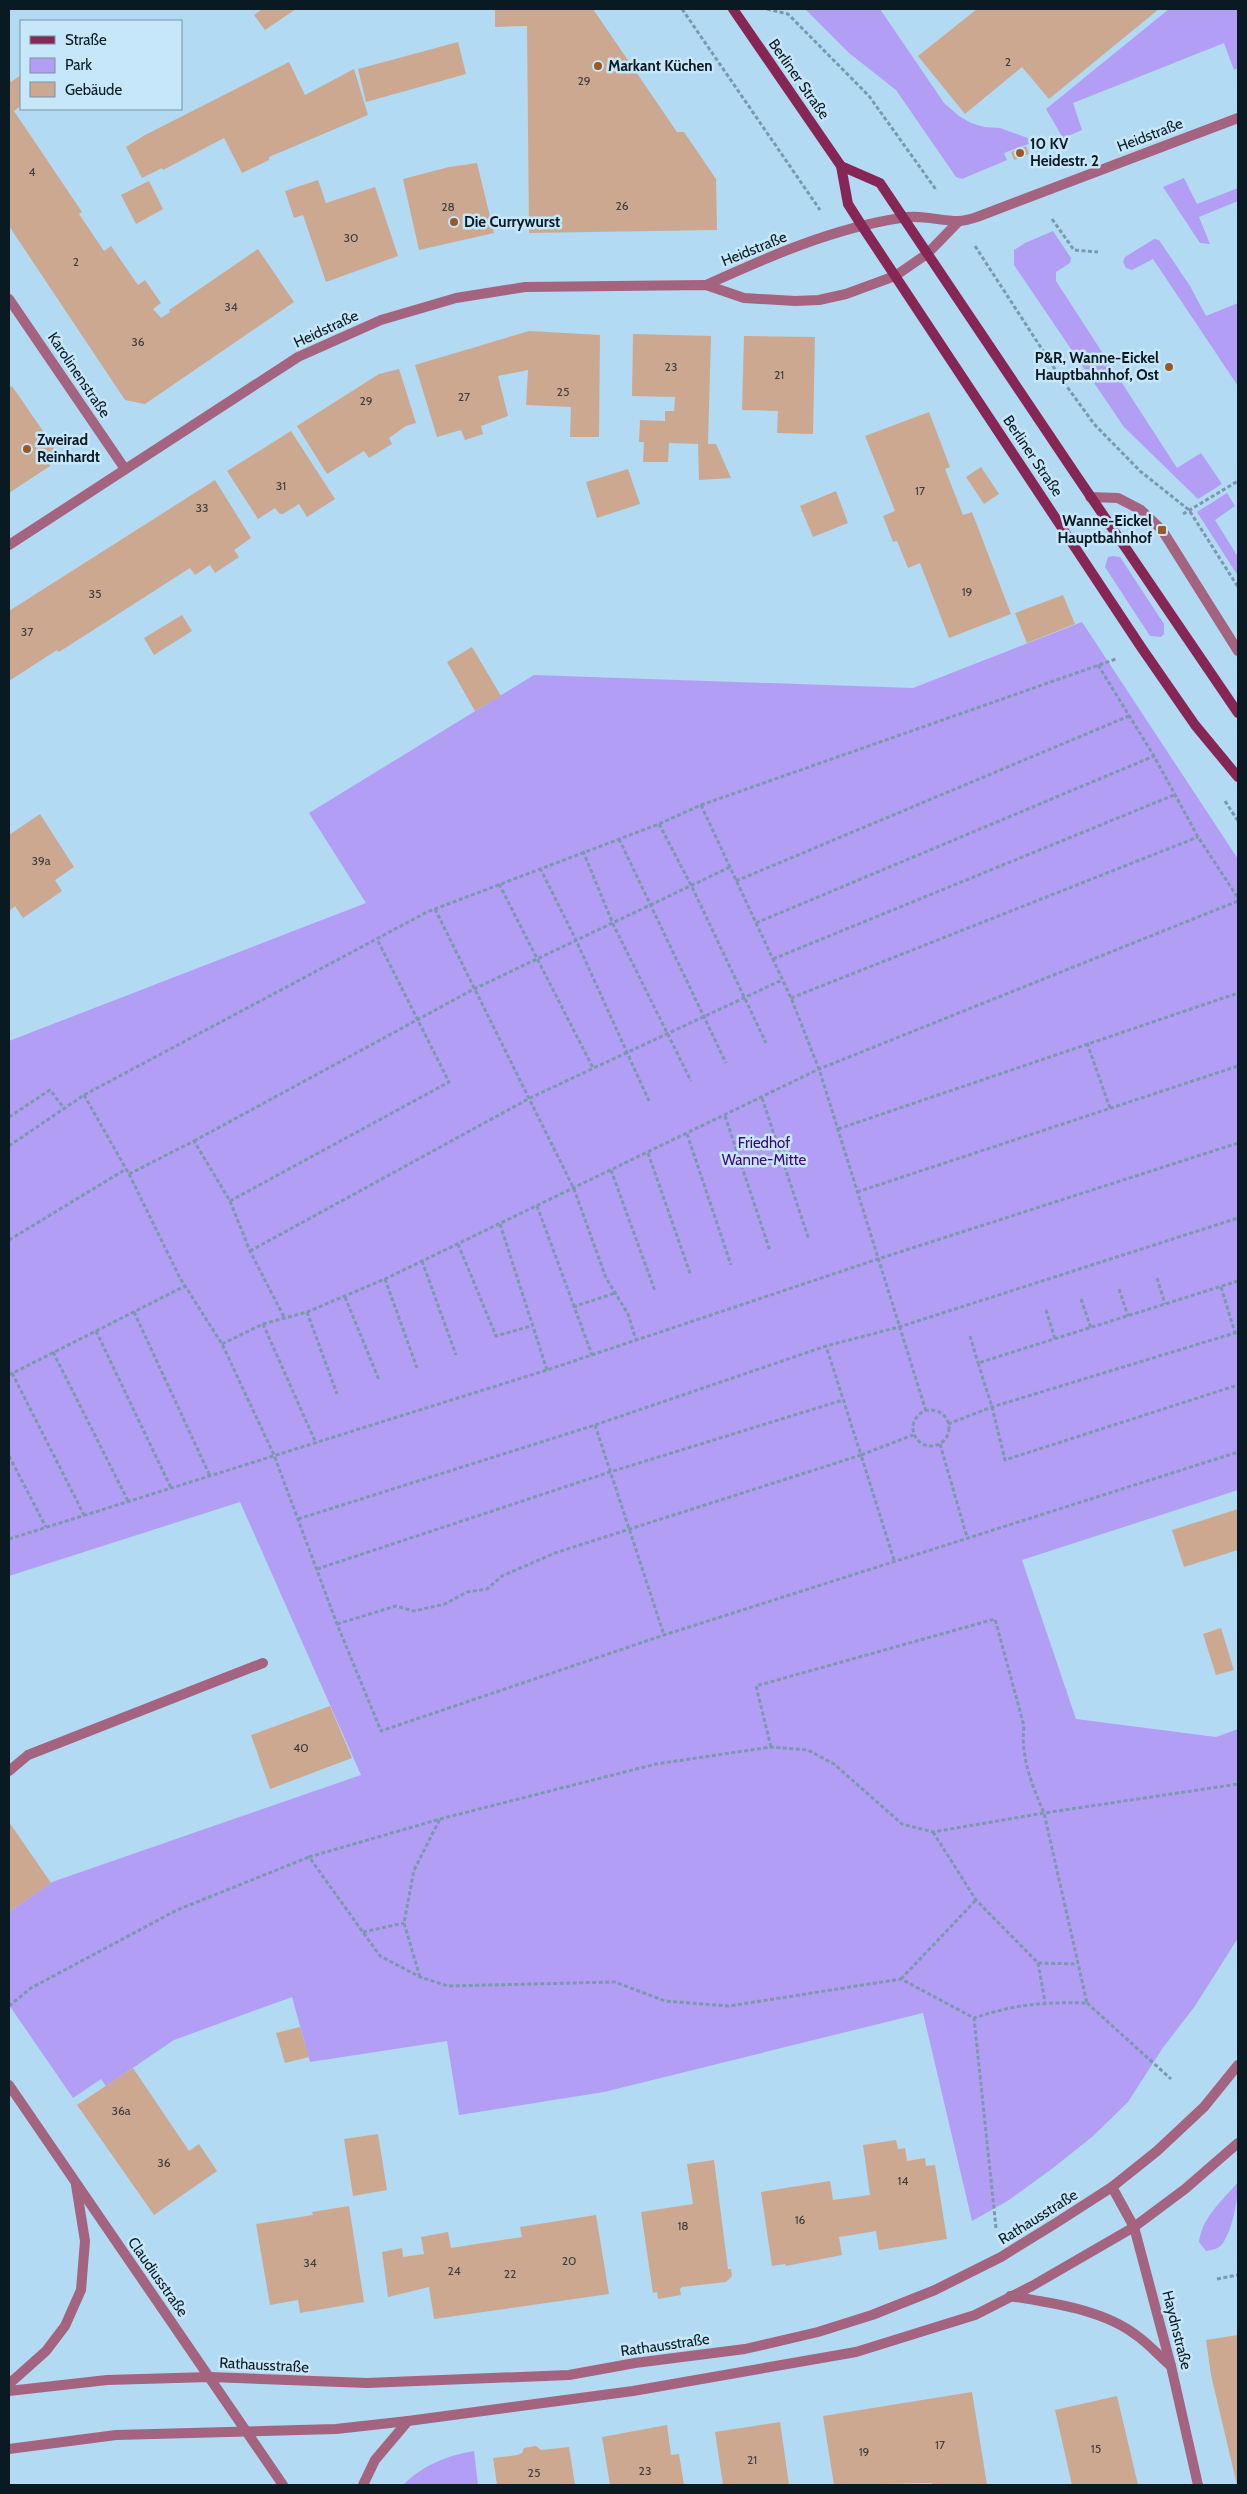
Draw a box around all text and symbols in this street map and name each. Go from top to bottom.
legend [20,20,182,110]
text: Straße [65,31,107,49]
street label: Berliner Straße [765,35,833,123]
house number: 2 [1005,54,1011,69]
text: Park [65,56,92,74]
place label: Markant Küchen [608,57,713,75]
marker: Markant Küchen [592,60,604,72]
house number: 29 [577,73,591,88]
text: Gebäude [65,81,122,99]
street label: Heidstraße [1115,114,1186,156]
place label: 10 KV Heidestr. 2 [1030,135,1099,170]
marker: 10 KV Heidestr. 2 [1014,147,1026,159]
house number: 4 [29,164,36,179]
house number: 26 [615,198,629,213]
house number: 28 [441,199,455,214]
place label: Die Currywurst [464,213,560,231]
marker: Die Currywurst [448,216,460,228]
street label: Heidstraße [719,228,790,270]
house number: 30 [344,230,358,245]
house number: 2 [73,254,79,269]
house number: 34 [224,299,238,314]
street label: Heidstraße [291,306,361,352]
street label: Karolinenstraße [44,329,114,421]
house number: 36 [131,334,145,349]
place label: P&R, Wanne-Eickel Hauptbahnhof, Ost [1035,349,1159,384]
house number: 23 [665,359,677,374]
marker: P&R, Wanne-Eickel Hauptbahnhof, Ost [1163,361,1175,373]
house number: 21 [774,367,784,382]
house number: 25 [557,384,569,399]
house number: 27 [458,389,470,404]
house number: 29 [359,393,373,408]
street label: Berliner Straße [999,412,1067,500]
place label: Zweirad Reinhardt [37,431,100,466]
marker: Zweirad Reinhardt [21,443,33,455]
house number: 31 [276,478,286,493]
house number: 17 [915,483,925,498]
house number: 33 [196,500,208,515]
place label: Wanne-Eickel Hauptbahnhof [1057,512,1152,547]
marker: Wanne-Eickel Hauptbahnhof [1156,524,1168,536]
house number: 19 [962,584,973,599]
house number: 35 [89,586,101,601]
house number: 37 [21,624,33,639]
house number: 39a [31,853,51,868]
park label: Friedhof Wanne-Mitte [722,1134,807,1169]
house number: 40 [293,1740,309,1755]
house number: 36a [111,2103,131,2118]
house number: 36 [157,2155,171,2170]
house number: 14 [898,2173,908,2188]
street label: Rathausstraße [995,2185,1081,2248]
house number: 16 [795,2212,806,2227]
house number: 18 [677,2218,689,2233]
street label: Claudiusstraße [124,2234,192,2320]
house number: 20 [562,2253,576,2268]
house number: 34 [303,2255,317,2270]
house number: 24 [447,2263,461,2278]
house number: 22 [504,2266,516,2281]
street label: Haydnstraße [1158,2289,1196,2372]
street label: Rathausstraße [619,2330,711,2360]
street label: Rathausstraße [219,2354,310,2376]
house number: 17 [935,2437,945,2452]
house number: 15 [1091,2441,1101,2456]
house number: 19 [859,2444,870,2459]
house number: 21 [747,2452,757,2467]
house number: 23 [639,2463,651,2478]
house number: 25 [528,2465,540,2480]

